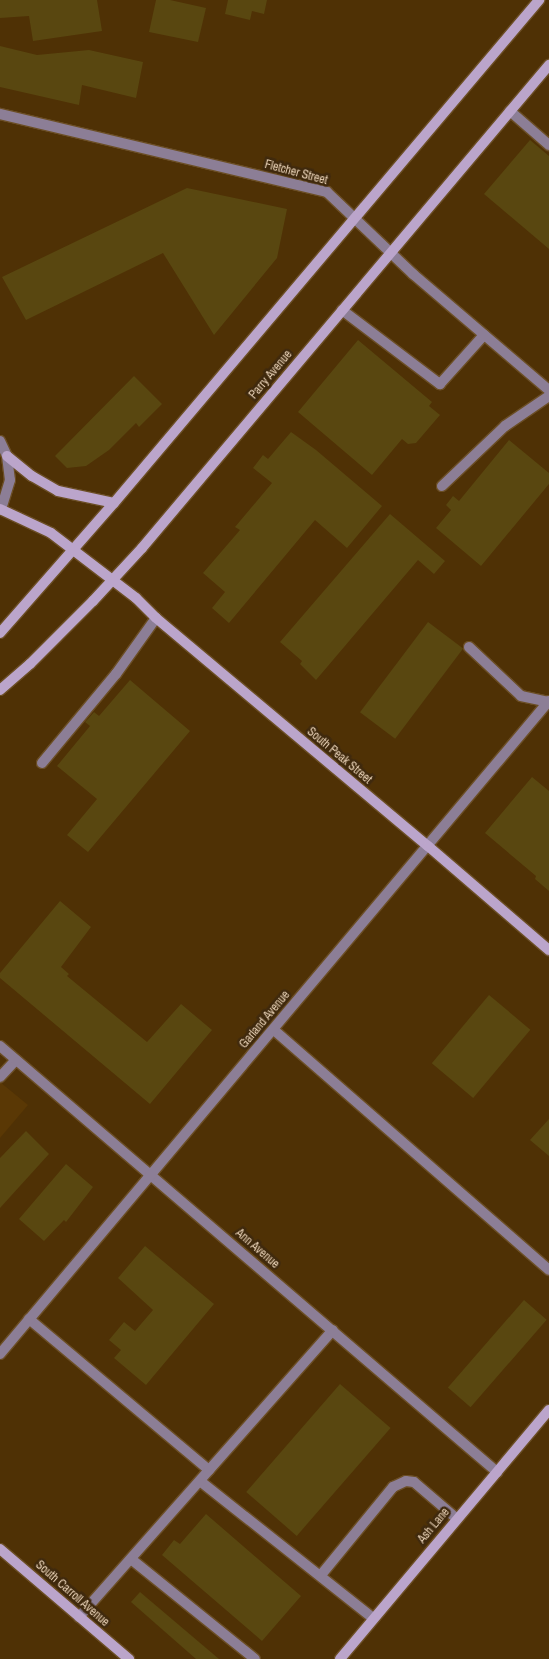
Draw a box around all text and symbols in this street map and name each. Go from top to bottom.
street label: Fletcher Street [263,158,329,188]
street label: Parry Avenue [246,348,296,402]
street label: South Peak Street [304,725,374,787]
street label: Garland Avenue [237,988,293,1052]
street label: Ann Avenue [232,1226,282,1272]
street label: Ash Lane [415,1505,453,1547]
street label: South Carroll Avenue [32,1558,112,1630]

